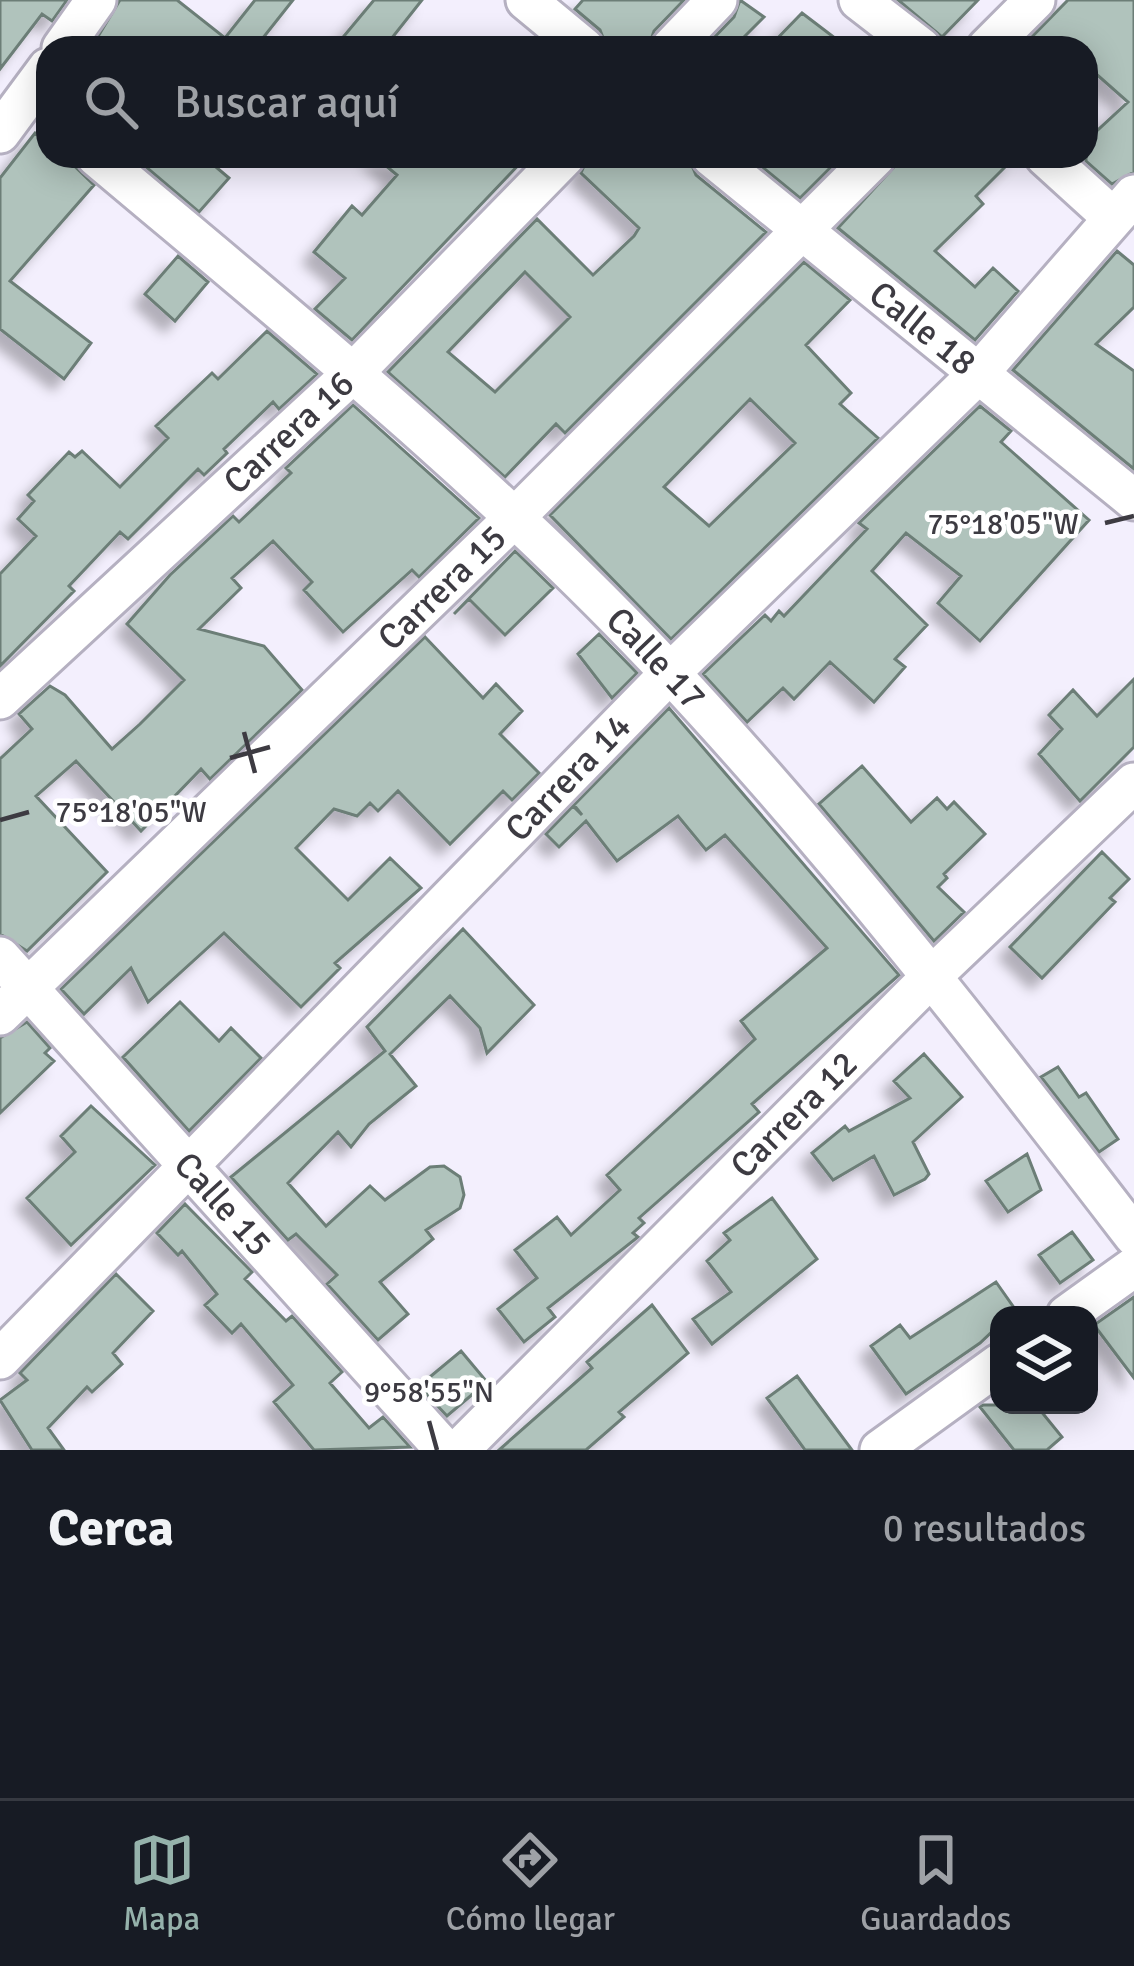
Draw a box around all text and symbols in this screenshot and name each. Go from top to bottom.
search box [36,36,1098,168]
icon: search [78,69,144,135]
text: Buscar aquí [174,75,399,130]
street label: Calle 18 [860,271,986,385]
street label: Carrera 16 [214,361,363,504]
text: 75°18'05"W [927,506,1079,543]
street label: Carrera 15 [368,515,516,660]
street label: Calle 17 [597,598,715,719]
street label: Carrera 14 [495,704,641,851]
text: 75°18'05"W [55,794,207,831]
street label: Carrera 12 [721,1041,867,1188]
street label: Calle 15 [165,1143,282,1266]
map controls [990,1306,1098,1414]
button: layers [990,1306,1098,1414]
text: 9°58'55"N [364,1374,494,1411]
text: Cerca [48,1497,174,1560]
text: 0 resultados [883,1504,1086,1552]
tab: Mapa [123,1827,200,1940]
tab: Cómo llegar [446,1827,615,1940]
tab: Guardados [860,1827,1011,1940]

